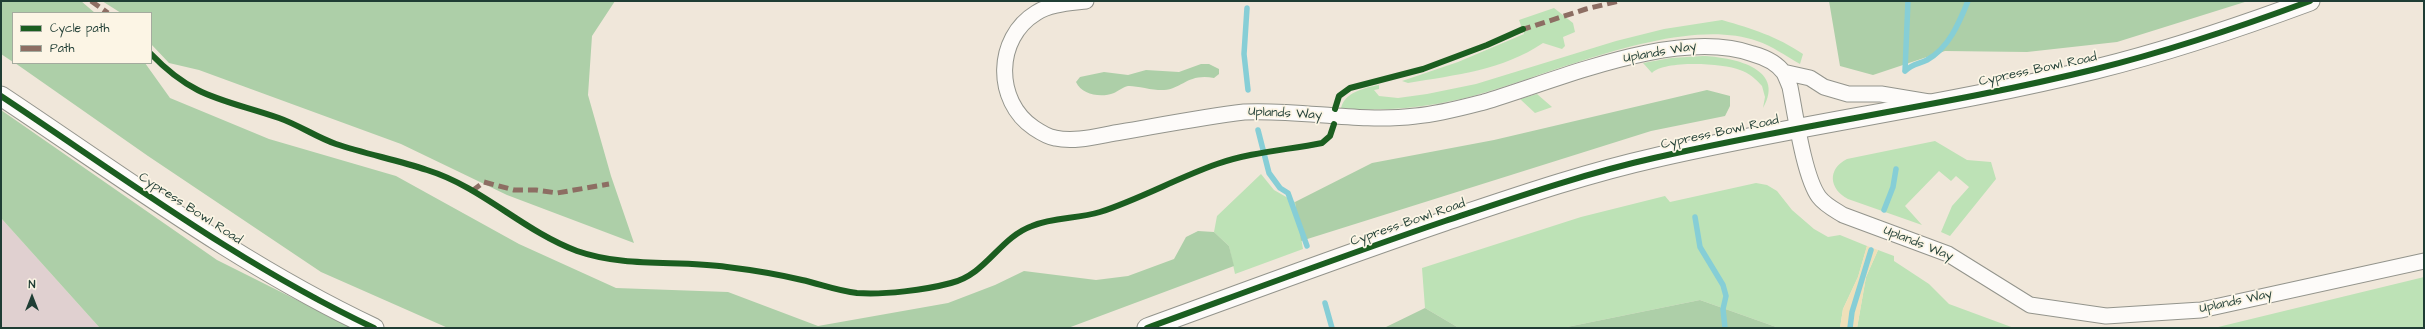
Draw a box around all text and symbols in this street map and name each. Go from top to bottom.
legend [12,12,152,64]
text: Cycle path [50,20,109,37]
street label: Uplands Way [1622,39,1698,67]
text: Path [50,40,75,57]
street label: Cypress Bowl Road [1978,50,2098,90]
street label: Uplands Way [1248,104,1322,124]
street label: Cypress Bowl Road [1660,113,1780,153]
street label: Cypress Bowl Road [135,170,245,248]
street label: Cypress Bowl Road [1349,196,1467,250]
street label: Uplands Way [1881,223,1955,265]
north arrow [12,277,52,317]
text: N [29,277,35,292]
street label: Uplands Way [2198,287,2274,317]

